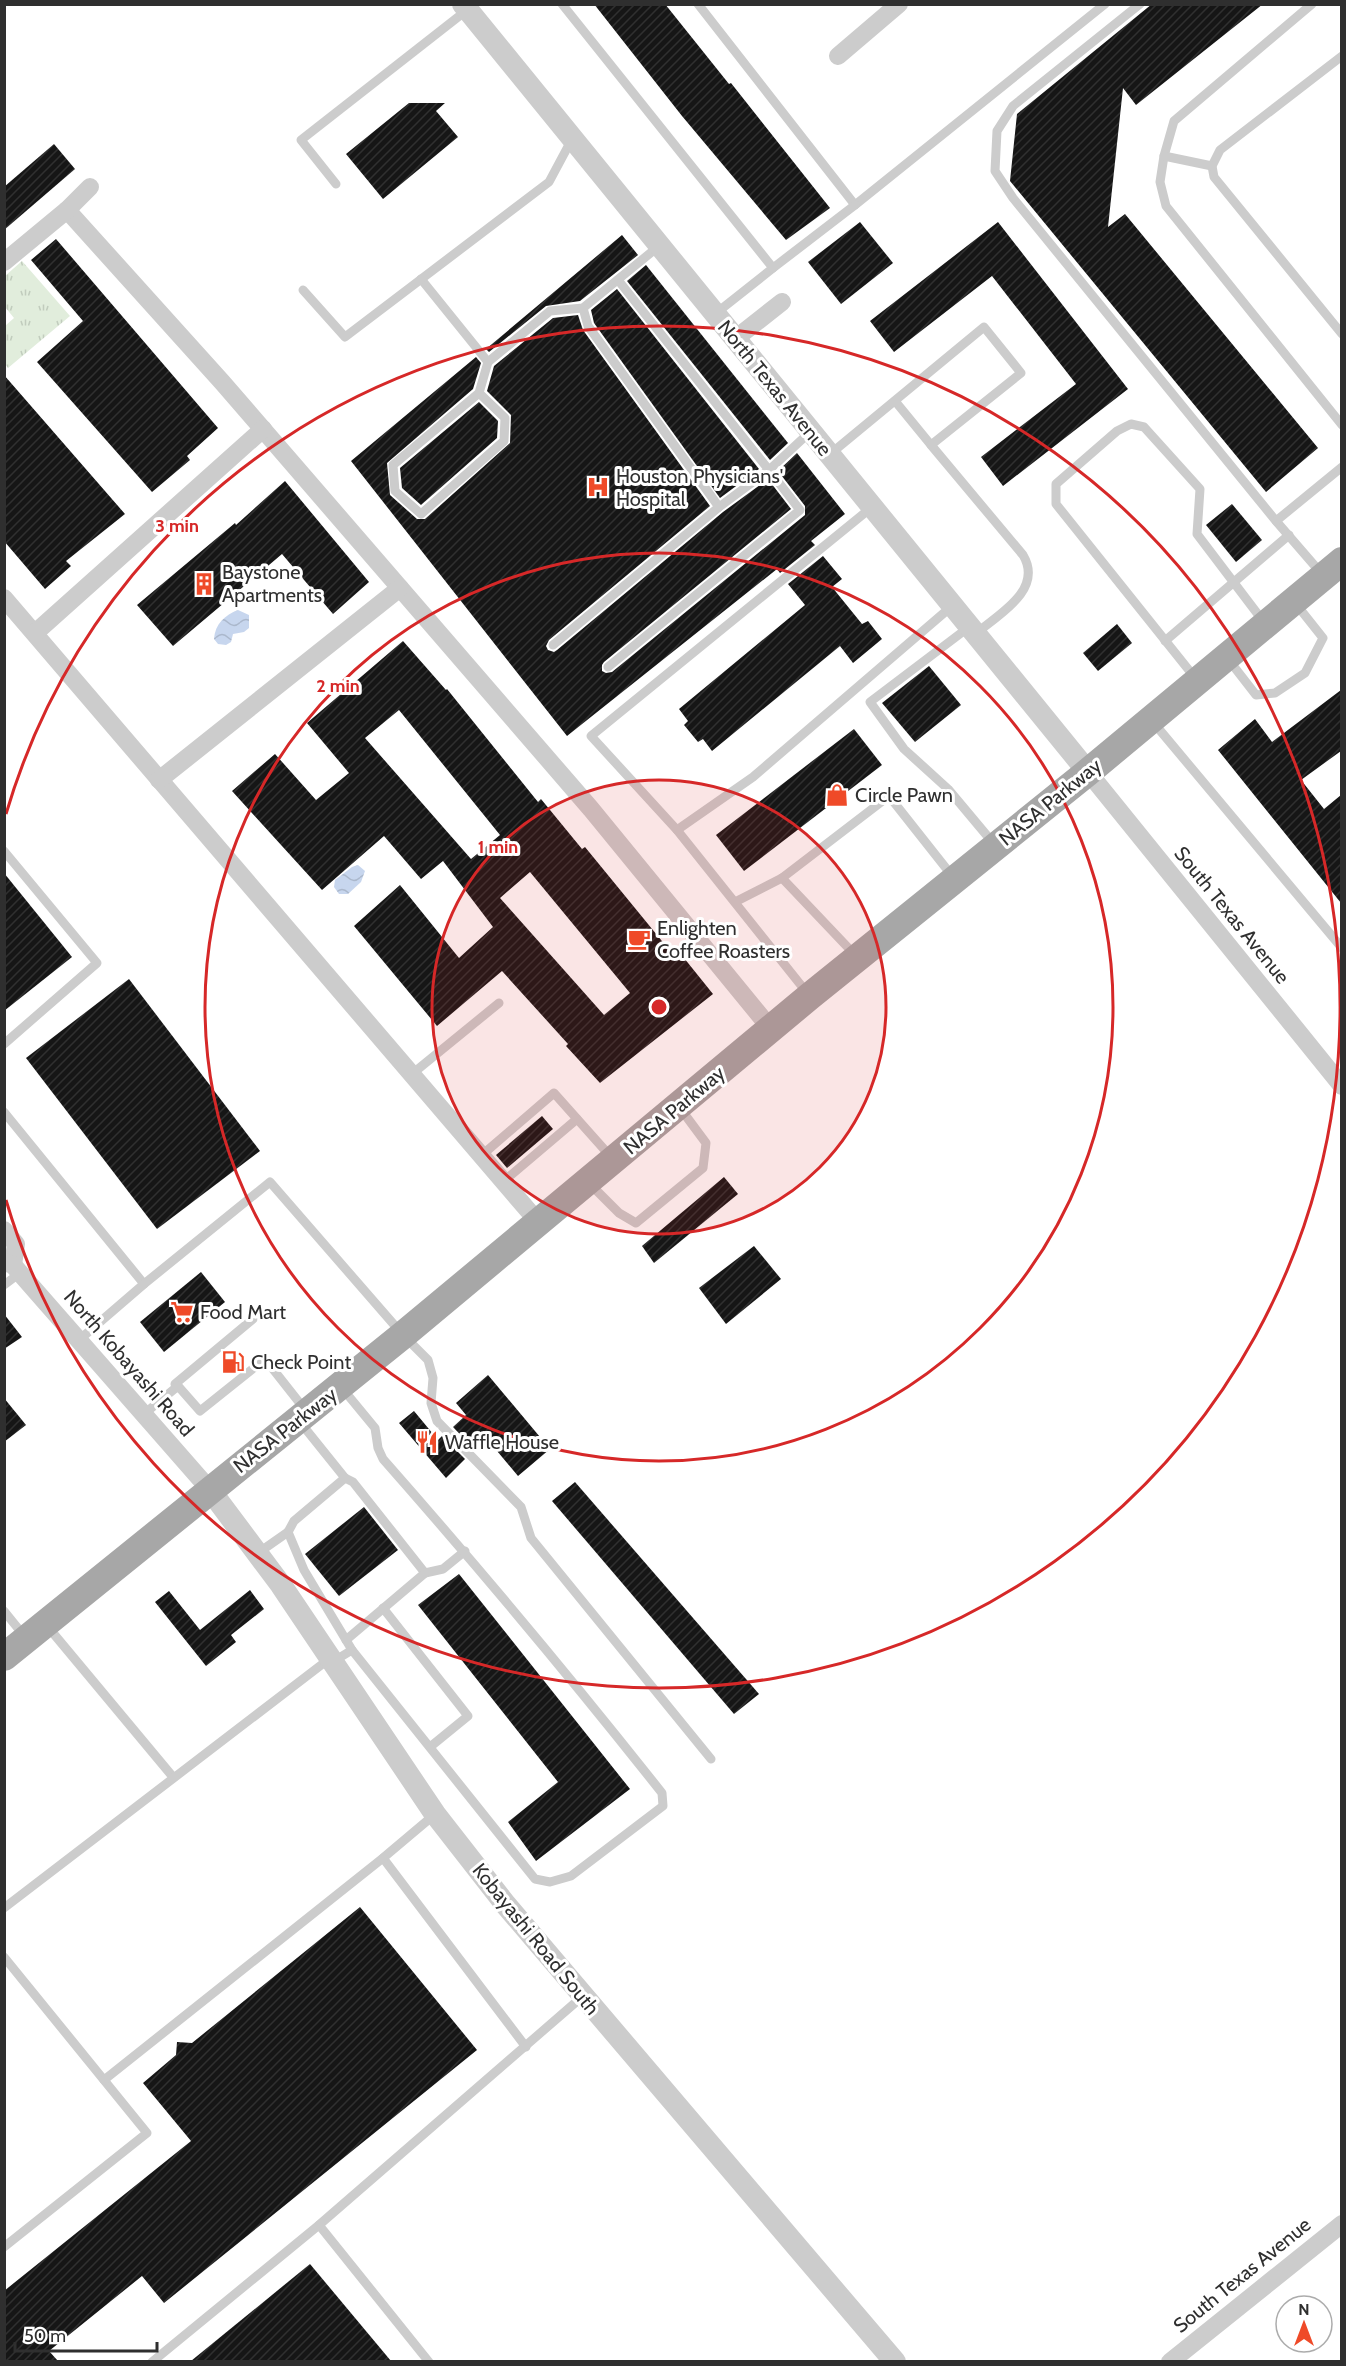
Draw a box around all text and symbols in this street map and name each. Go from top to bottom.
street label: North Texas Avenue [713,315,837,461]
place label: Houston Physicians' Hospital [616,464,783,511]
hospital icon: Houston Physicians' Hospital [585,474,611,500]
text: 3 min [155,515,199,537]
place label: Baystone Apartments [222,560,322,607]
building icon: Baystone Apartments [191,571,217,597]
text: 2 min [316,675,360,697]
street label: NASA Parkway [994,753,1106,851]
shop icon: Circle Pawn [824,782,850,808]
place label: Circle Pawn [855,783,953,807]
text: 1 min [478,836,518,858]
street label: South Texas Avenue [1169,842,1295,988]
place label: Enlighten Coffee Roasters [657,916,790,963]
cafe icon: Enlighten Coffee Roasters [626,926,652,952]
centre of rings [649,997,669,1017]
street label: NASA Parkway [619,1061,729,1159]
street label: North Kobayashi Road [59,1285,199,1441]
supermarket icon: Food Mart [169,1299,195,1325]
place label: Food Mart [200,1300,286,1324]
fuel station icon: Check Point [220,1349,246,1375]
place label: Check Point [251,1350,351,1374]
street label: NASA Parkway [228,1382,342,1478]
restaurant icon: Waffle House [414,1429,440,1455]
place label: Waffle House [445,1430,559,1454]
street label: Kobayashi Road South [468,1858,604,2020]
street label: South Texas Avenue [1169,2212,1315,2338]
north arrow [1274,2294,1334,2354]
text: N [1298,2300,1310,2319]
scale bar [15,2315,158,2353]
text: 50 m [24,2325,66,2347]

